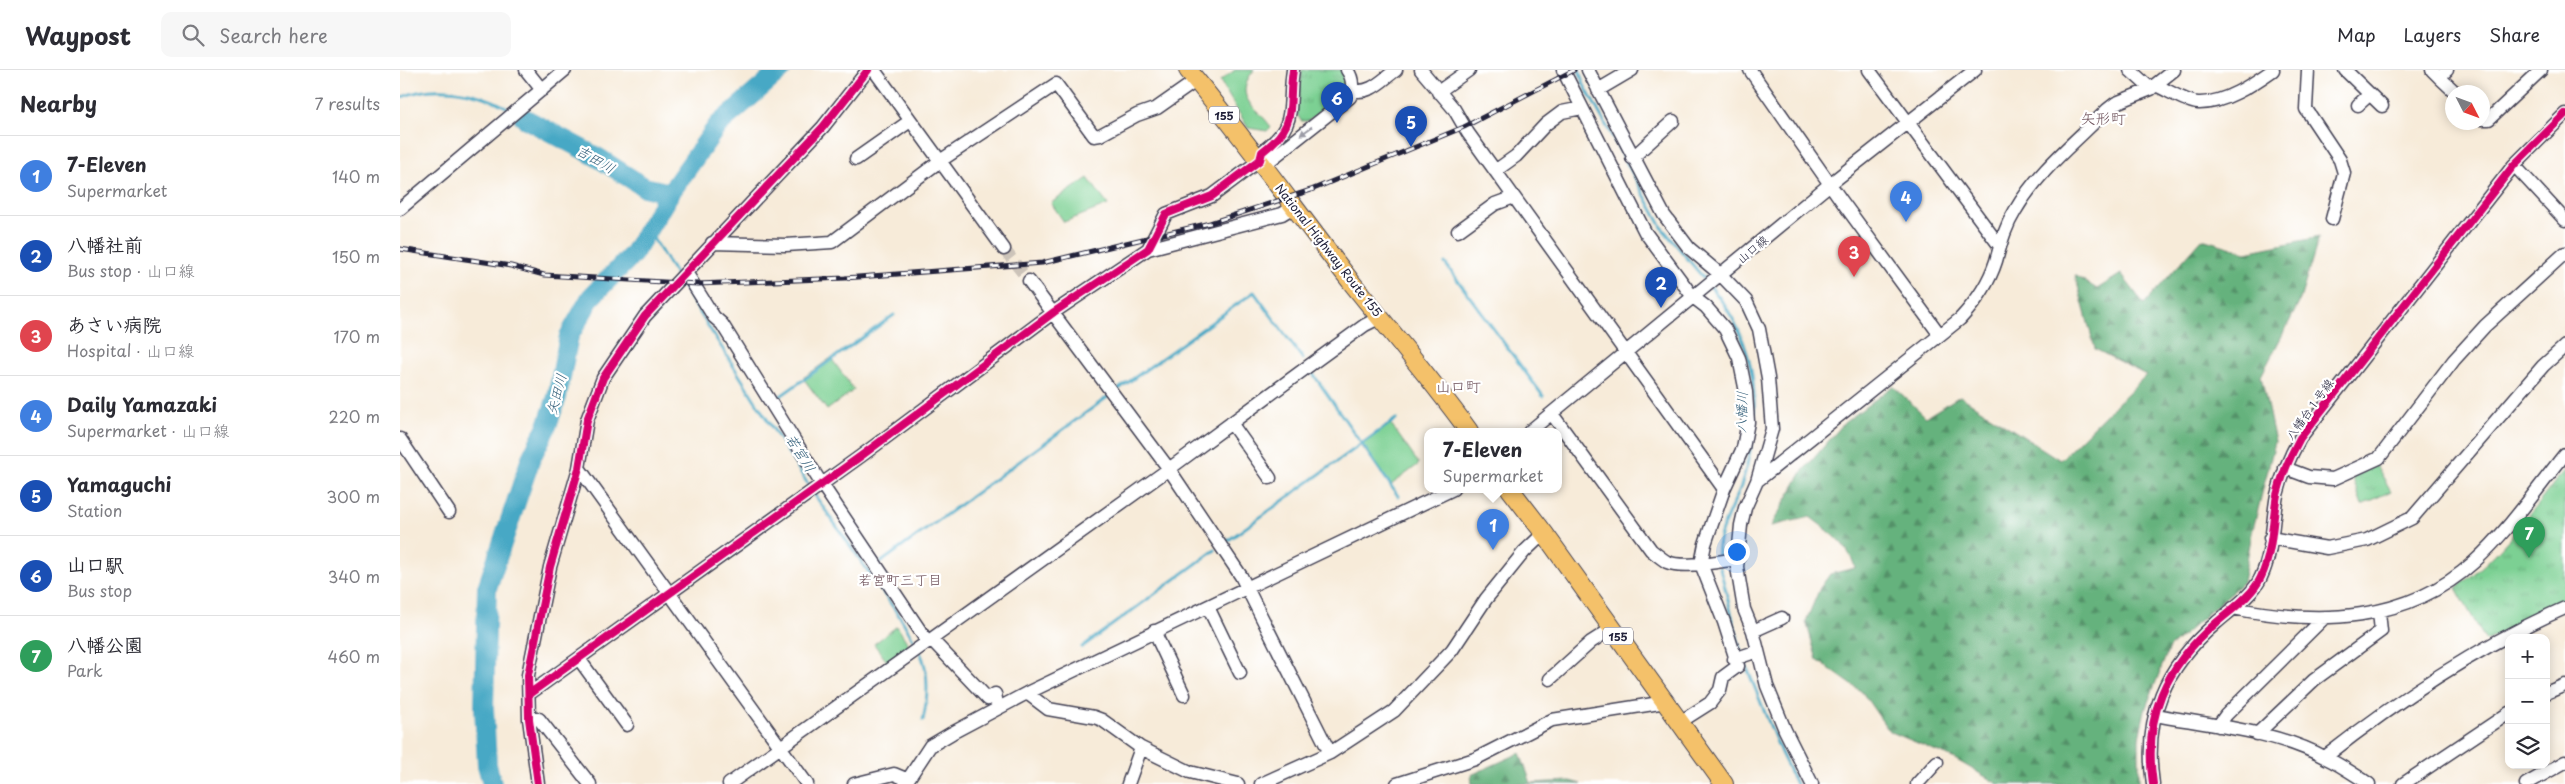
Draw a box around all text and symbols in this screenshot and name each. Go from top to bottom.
search box [161,12,511,57]
text: Waypost [25,17,131,53]
icon: search [179,21,207,49]
text: Search here [219,21,328,49]
text: Map [2337,21,2376,48]
text: Layers [2404,21,2461,48]
text: Share [2489,21,2540,48]
pin: 6 [1321,82,1353,123]
north arrow [2445,85,2490,130]
text: Nearby [20,87,97,119]
text: 7 results [315,91,380,115]
road number: 155 [1209,106,1239,124]
pin: 5 [1395,106,1427,147]
district label: 矢形町 [2080,106,2126,129]
one-way arrow [1300,126,1313,136]
water label: 吉田川 [573,139,619,179]
text: 7-Eleven [67,150,147,178]
text: 1 [32,164,40,188]
text: 140 m [332,164,380,188]
text: Supermarket [67,178,167,202]
street label: National Highway Route 155 [1271,180,1387,320]
pin: 4 [1890,181,1922,222]
text: 八幡社前 [67,230,143,258]
street label: 山口線 [1732,231,1772,267]
pin: 3 [1838,236,1870,277]
text: 2 [30,244,42,268]
text: 150 m [332,244,380,268]
text: Bus stop · 山口線 [67,258,195,282]
pin: 2 [1645,267,1677,308]
text: あさい病院 [67,310,161,338]
text: 3 [31,324,41,348]
text: 170 m [334,324,380,348]
text: Hospital · 山口線 [67,338,194,362]
water label: 矢田川 [540,371,572,417]
district label: 山口町 [1435,374,1481,397]
street label: 八幡台１号線 [2281,375,2337,443]
text: Daily Yamazaki [67,390,217,418]
water label: 八幡川 [1730,391,1752,433]
text: 4 [31,404,41,428]
text: 220 m [329,404,380,428]
text: Supermarket · 山口線 [67,418,229,442]
popup [1424,428,1562,493]
water label: 若宮川 [781,430,821,476]
text: 7-Eleven [1443,435,1522,463]
text: Supermarket [1443,463,1543,487]
text: Yamaguchi [67,470,171,498]
text: 5 [31,484,41,508]
text: 300 m [326,484,380,508]
text: Station [67,498,122,522]
pin: 1 [1477,509,1509,550]
pin: 7 [2513,517,2545,558]
your location [1724,539,1750,565]
text: 山口駅 [67,550,124,578]
text: 6 [30,564,42,588]
text: 340 m [328,564,380,588]
district label: 若宮町三丁目 [858,569,942,590]
text: Bus stop [67,578,132,602]
road number: 155 [1603,628,1633,644]
text: 八幡公園 [67,630,143,658]
map controls [2505,634,2550,769]
button: + [2505,634,2550,679]
text: 7 [31,644,41,668]
text: 460 m [328,644,380,668]
text: Park [67,658,103,682]
button: − [2505,679,2550,724]
button: layers [2505,724,2550,769]

